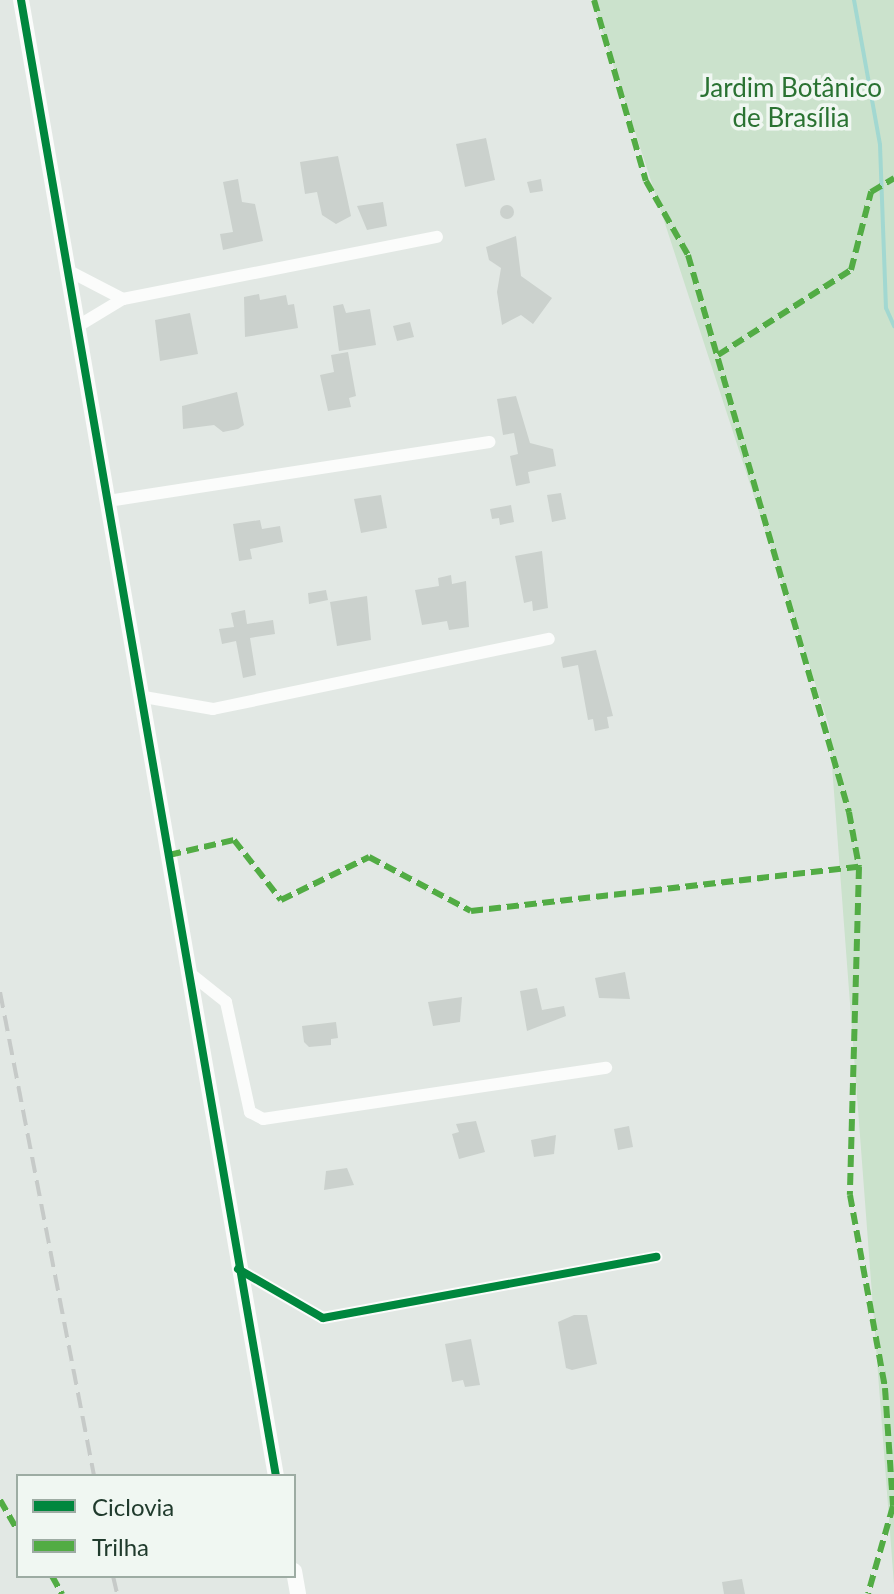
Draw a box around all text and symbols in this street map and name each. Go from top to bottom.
park label: Jardim Botânico de Brasília [700,72,882,134]
legend [16,1474,296,1578]
text: Ciclovia [92,1492,174,1521]
text: Trilha [92,1532,149,1561]

